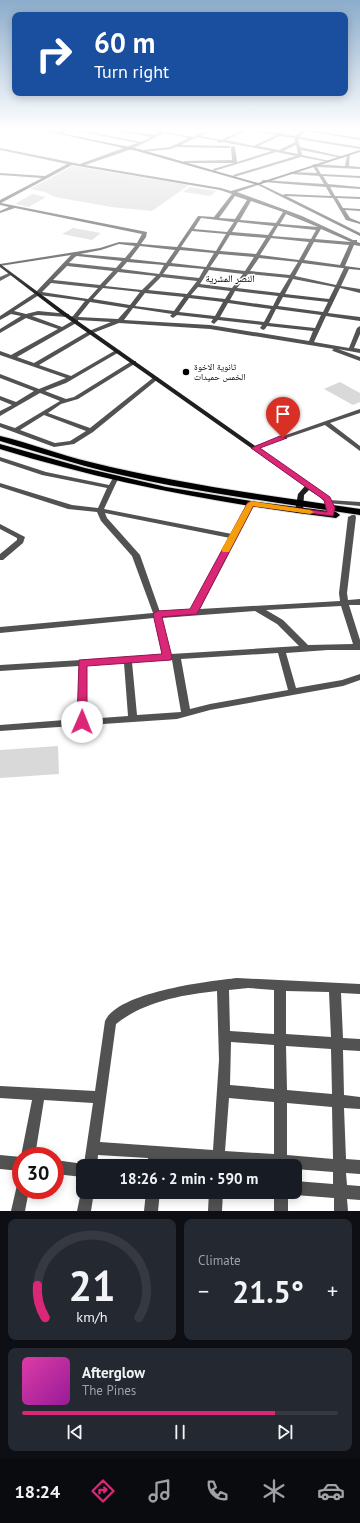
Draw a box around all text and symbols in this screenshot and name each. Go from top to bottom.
text: 60 m [94,24,155,61]
icon: right [28,28,80,80]
text: Turn right [94,60,169,83]
district label: النصر المشرية [205,272,255,285]
place label: ثانوية الاخوة الخمس حميدات [194,361,245,382]
marker: ثانوية الاخوة الخمس حميدات [181,367,191,377]
pin [266,397,300,438]
icon: arrive [272,403,294,425]
position arrow [61,701,103,743]
speed limit sign: 30 [12,1147,64,1199]
text: 18:26 · 2 min · 590 m [120,1169,258,1188]
text: Climate [198,1252,241,1269]
text: 21 [68,1258,116,1311]
text: 21.5° [232,1272,304,1311]
text: − [198,1277,209,1305]
text: + [327,1277,338,1305]
text: km/h [76,1306,108,1325]
text: Afterglow [82,1363,145,1382]
text: The Pines [82,1382,136,1399]
icon: previous [64,1421,86,1443]
icon: pause [169,1421,191,1443]
icon: next [274,1421,296,1443]
icon: directions [89,1477,117,1505]
icon: music [146,1477,174,1505]
icon: phone [203,1477,231,1505]
icon: climate [260,1477,288,1505]
icon: car [317,1477,345,1505]
text: 18:24 [15,1480,60,1503]

